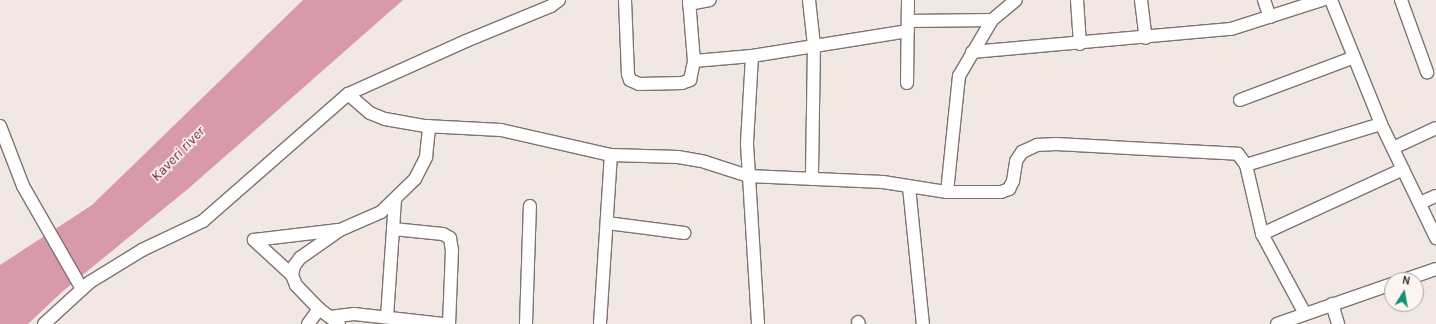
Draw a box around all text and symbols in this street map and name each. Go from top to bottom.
water label: Kaveri river [147,123,209,185]
north arrow [1384,272,1424,312]
text: N [1401,274,1411,288]

